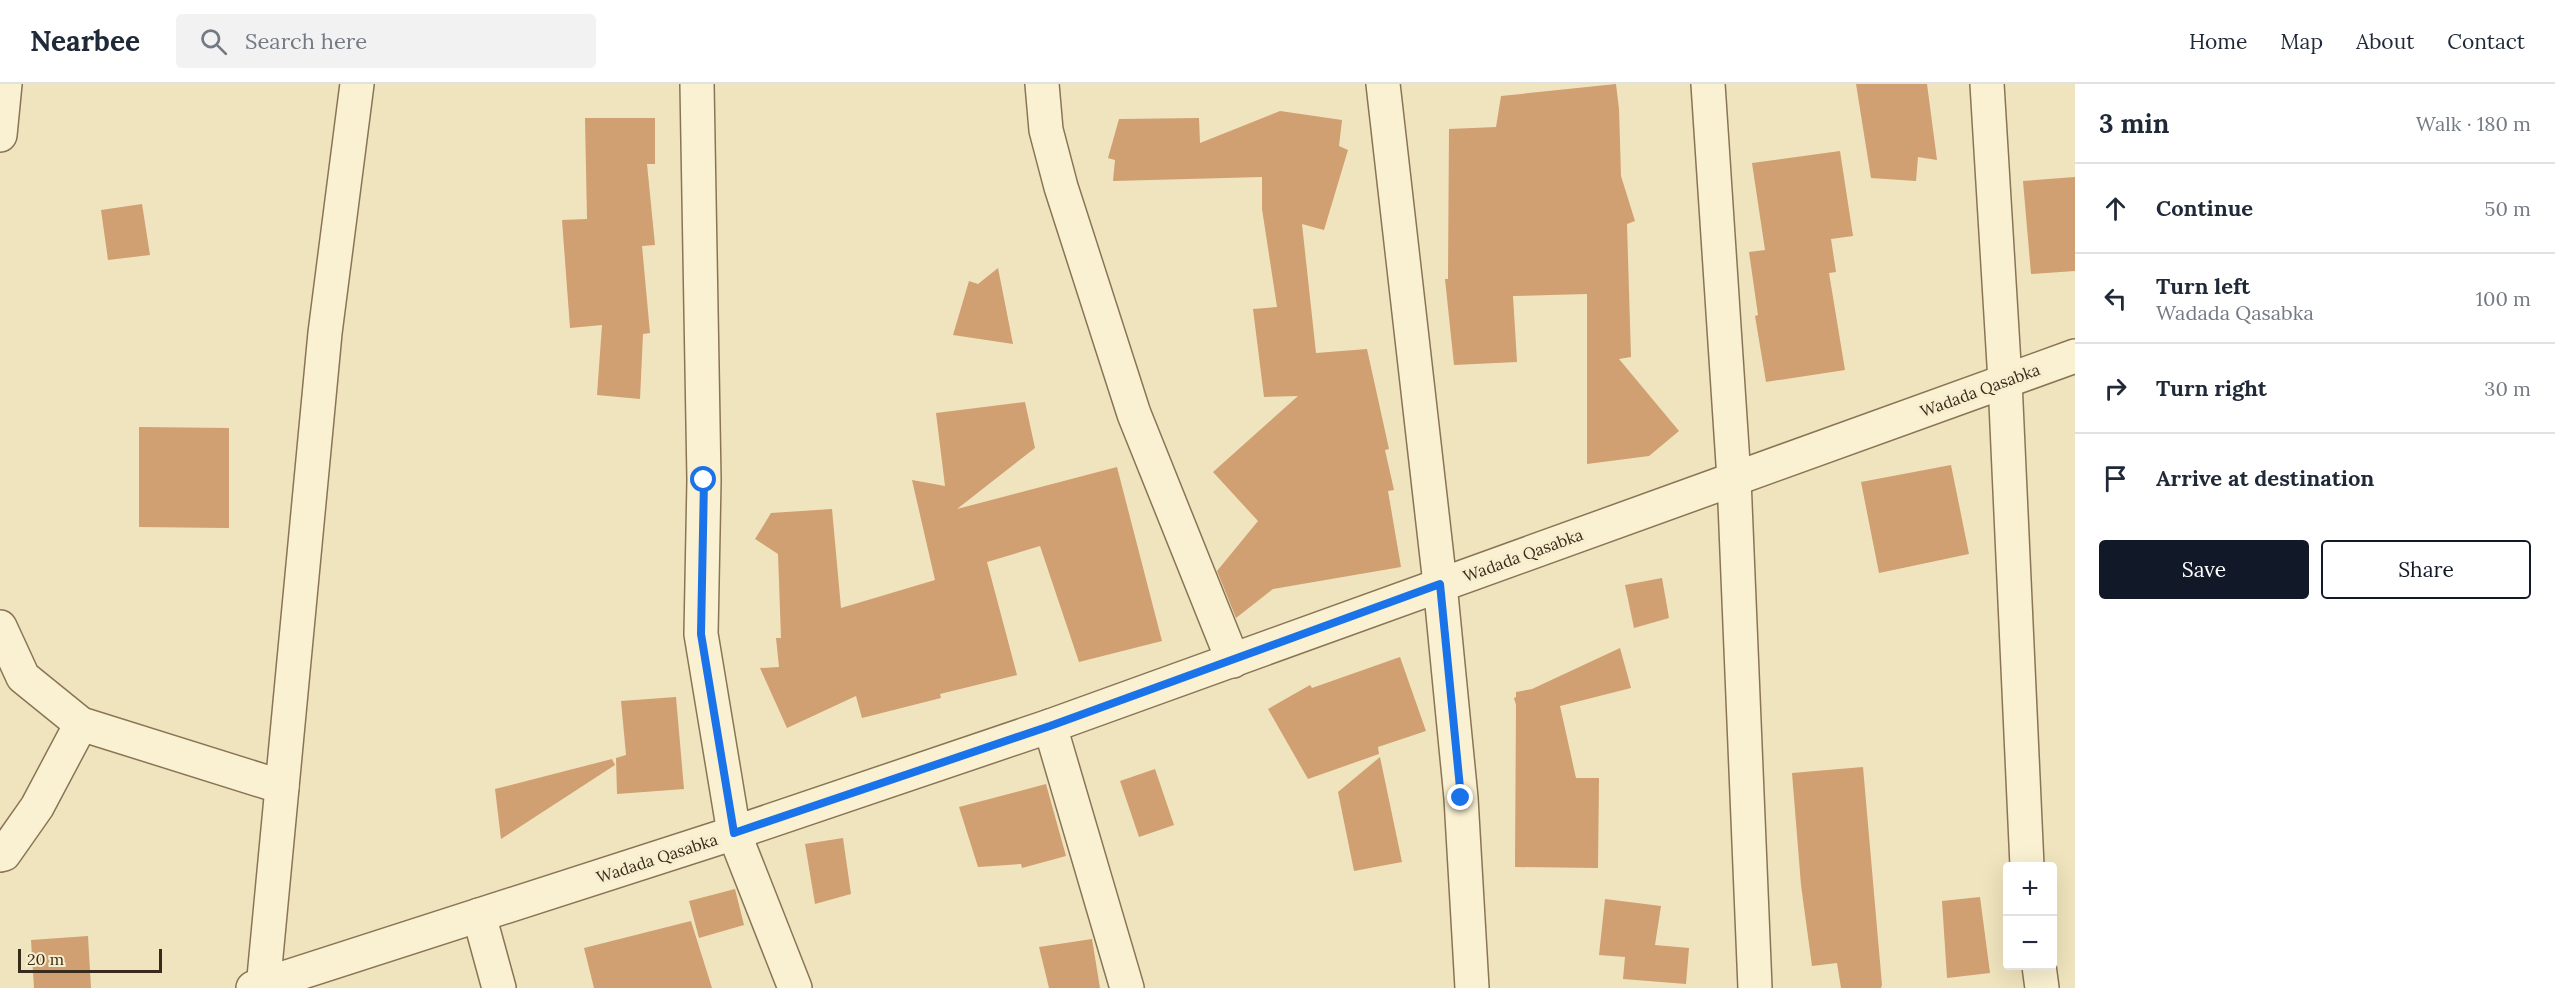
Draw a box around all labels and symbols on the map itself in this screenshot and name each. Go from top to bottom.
street label: Wadada Qasabka [1917,359,2043,421]
route start [690,466,716,492]
street label: Wadada Qasabka [1460,524,1586,586]
route end [1447,784,1473,810]
street label: Wadada Qasabka [594,829,720,887]
scale bar [18,946,162,974]

